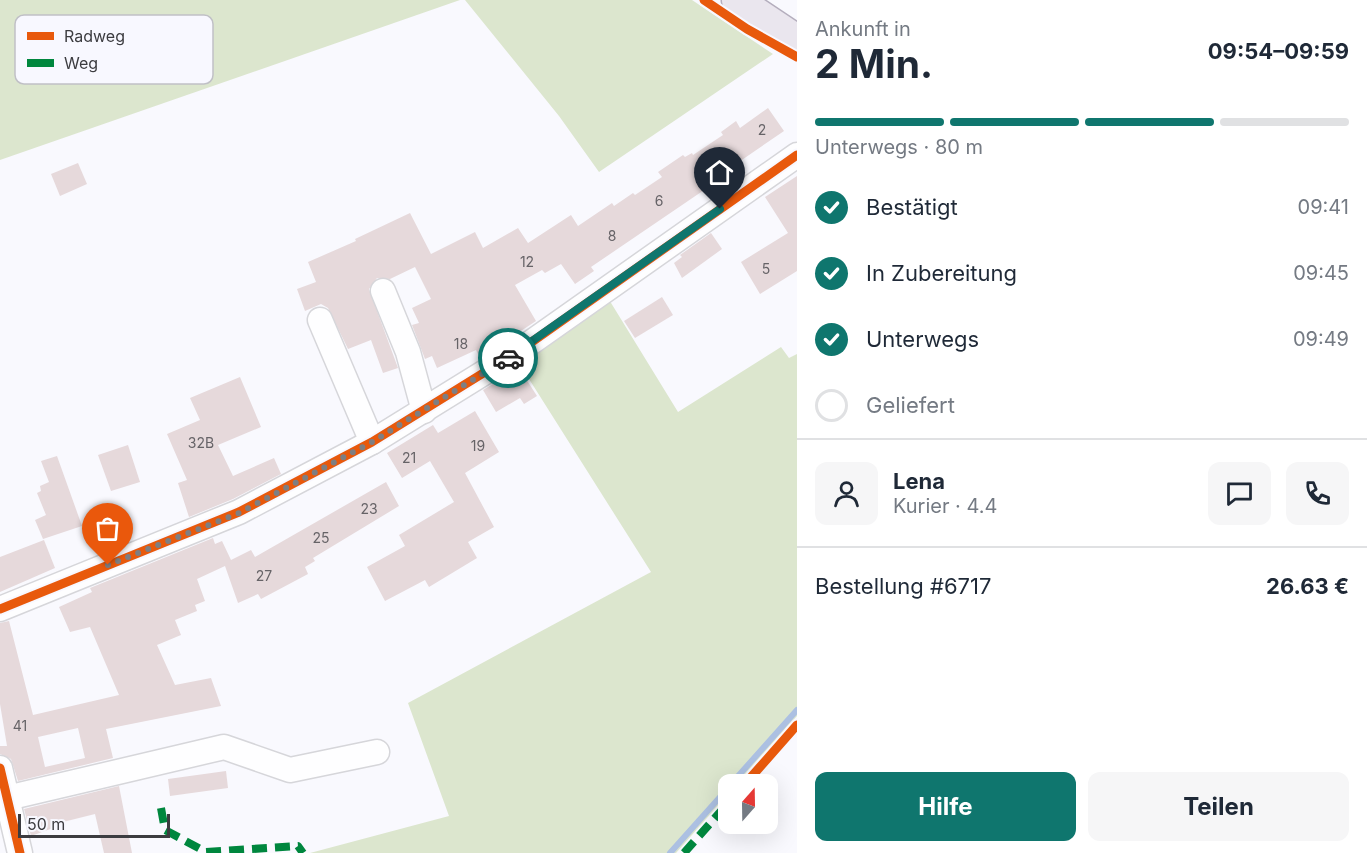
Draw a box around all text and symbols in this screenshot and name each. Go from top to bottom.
legend [15,15,213,84]
text: Ankunft in [815,17,911,41]
text: Radweg [64,26,125,46]
text: 09:54–09:59 [1208,38,1349,64]
text: 2 Min. [815,40,933,87]
text: Weg [64,53,98,73]
house number: 2 [758,121,766,138]
text: Unterwegs · 80 m [815,135,983,159]
pin [694,147,745,209]
icon: home [703,156,736,189]
icon: check [815,191,848,224]
house number: 6 [655,192,663,209]
text: Bestätigt [866,194,958,220]
text: 09:41 [1298,195,1349,219]
house number: 8 [608,227,616,244]
house number: 12 [520,253,534,270]
icon: check [815,257,848,290]
house number: 5 [762,260,770,277]
text: In Zubereitung [866,260,1017,286]
text: 09:45 [1293,261,1349,285]
icon: check [815,323,848,356]
text: Unterwegs [866,326,979,352]
text: 09:49 [1293,327,1349,351]
courier [478,328,538,388]
house number: 18 [454,335,468,352]
icon: car [492,342,525,375]
text: Geliefert [866,392,955,418]
house number: 32B [188,434,214,451]
house number: 19 [471,437,485,454]
house number: 21 [402,449,416,466]
button: person [815,462,878,525]
button: chat [1208,462,1271,525]
button: phone [1286,462,1349,525]
text: Lena [893,468,945,494]
text: Kurier · 4.4 [893,494,997,518]
house number: 23 [360,500,378,517]
pin [82,503,133,565]
icon: bag [91,512,124,545]
house number: 25 [312,529,330,546]
house number: 27 [256,567,272,584]
text: Bestellung #6717 [815,573,991,599]
text: 26.63 € [1266,573,1349,599]
house number: 41 [13,717,27,734]
button: Hilfe [815,772,1076,841]
button: Teilen [1088,772,1349,841]
north arrow [718,774,778,834]
map controls [718,774,778,834]
scale bar [18,811,170,838]
text: 50 m [27,814,65,834]

